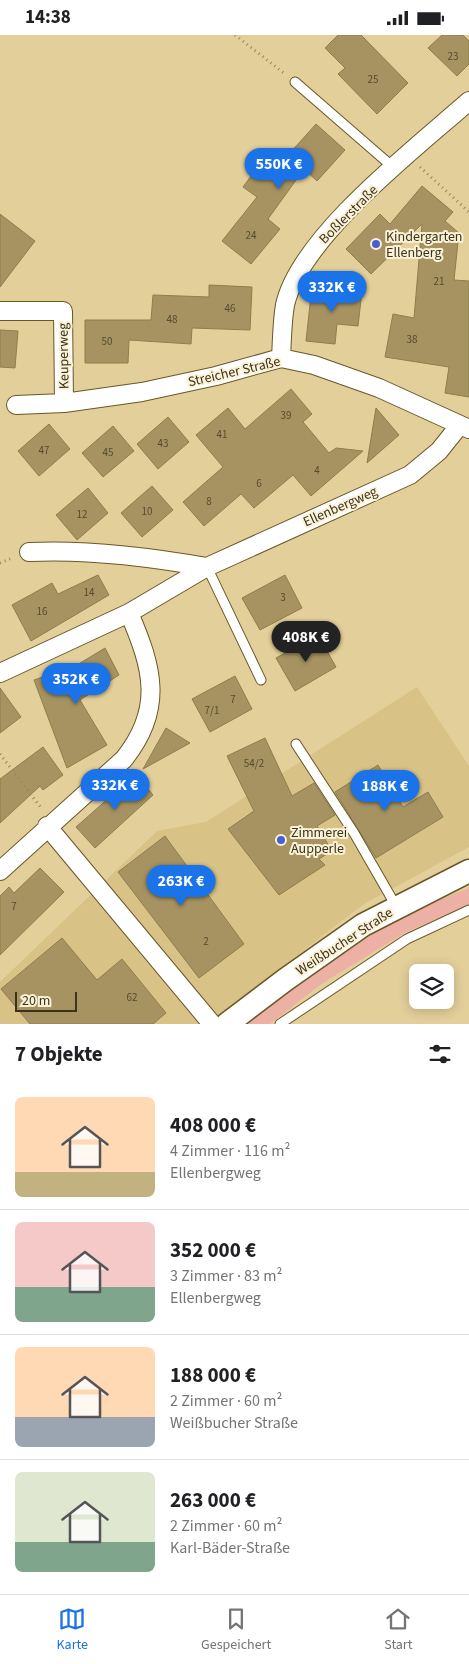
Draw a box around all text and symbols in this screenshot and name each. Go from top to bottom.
text: 14:38 [25,4,71,31]
house number: 23 [448,49,458,64]
house number: 25 [368,72,378,87]
pin: 550K € [238,147,320,190]
text: 550K € [256,153,302,175]
street label: Boßlerstraße [315,181,383,249]
place label: Kindergarten Ellenberg [386,227,463,263]
house number: 24 [246,228,257,243]
marker: Kindergarten Ellenberg [370,238,382,250]
pin: 332K € [291,271,373,313]
house number: 21 [434,274,444,289]
text: 332K € [309,276,355,298]
house number: 46 [225,301,236,316]
house number: 48 [167,312,178,327]
street label: Keuperweg [53,323,75,389]
house number: 38 [407,332,418,347]
house number: 50 [102,334,112,349]
street label: Streicher Straße [186,352,282,392]
house number: 39 [281,408,291,423]
house number: 41 [217,427,227,442]
house number: 43 [158,436,168,451]
house number: 47 [39,443,49,458]
house number: 45 [103,445,113,460]
house number: 4 [314,463,320,478]
house number: 6 [256,476,262,491]
street label: Ellenbergweg [300,482,381,532]
house number: 8 [206,494,212,509]
house number: 10 [142,504,152,519]
house number: 12 [77,507,87,522]
house number: 14 [84,585,95,600]
house number: 3 [280,590,286,605]
house number: 16 [37,604,48,619]
pin: 408K € [265,621,347,663]
text: 408K € [283,626,329,648]
pin: 352K € [35,663,117,705]
text: 352K € [53,668,99,690]
house number: 7 [230,692,236,707]
house number: 7/1 [205,703,219,718]
house number: 54/2 [244,756,264,771]
pin: 332K € [74,769,156,811]
pin: 188K € [344,769,426,812]
text: 332K € [92,774,138,796]
text: 188K € [362,775,408,797]
place label: Zimmerei Aupperle [291,823,347,859]
marker: Zimmerei Aupperle [275,834,287,846]
pin: 263K € [140,865,222,907]
text: 263K € [158,870,204,892]
house number: 7 [11,899,17,914]
street label: Weißbucher Straße [292,903,397,981]
house number: 2 [203,934,209,949]
map controls [409,964,454,1009]
button: layers [409,964,454,1009]
scale bar [15,989,78,1012]
house number: 62 [127,990,137,1005]
text: 20 m [22,991,50,1011]
text: 7 Objekte [15,1039,103,1069]
icon: filters [426,1040,454,1068]
text: 408 000 € [170,1110,256,1140]
icon: home [55,1117,115,1177]
text: 4 Zimmer · 116 m² [170,1140,290,1162]
text: Ellenbergweg [170,1162,261,1184]
text: 352 000 € [170,1235,256,1265]
icon: home [55,1242,115,1302]
text: 3 Zimmer · 83 m² [170,1265,282,1287]
text: Ellenbergweg [170,1287,261,1309]
text: 188 000 € [170,1360,256,1390]
icon: home [55,1367,115,1427]
text: 2 Zimmer · 60 m² [170,1390,282,1412]
text: Weißbucher Straße [170,1412,298,1434]
text: 263 000 € [170,1485,256,1515]
icon: home [55,1492,115,1552]
text: 2 Zimmer · 60 m² [170,1515,282,1537]
text: Karl-Bäder-Straße [170,1537,290,1559]
tab: Karte [57,1605,88,1655]
tab: Gespeichert [201,1605,271,1655]
tab: Start [384,1605,412,1655]

